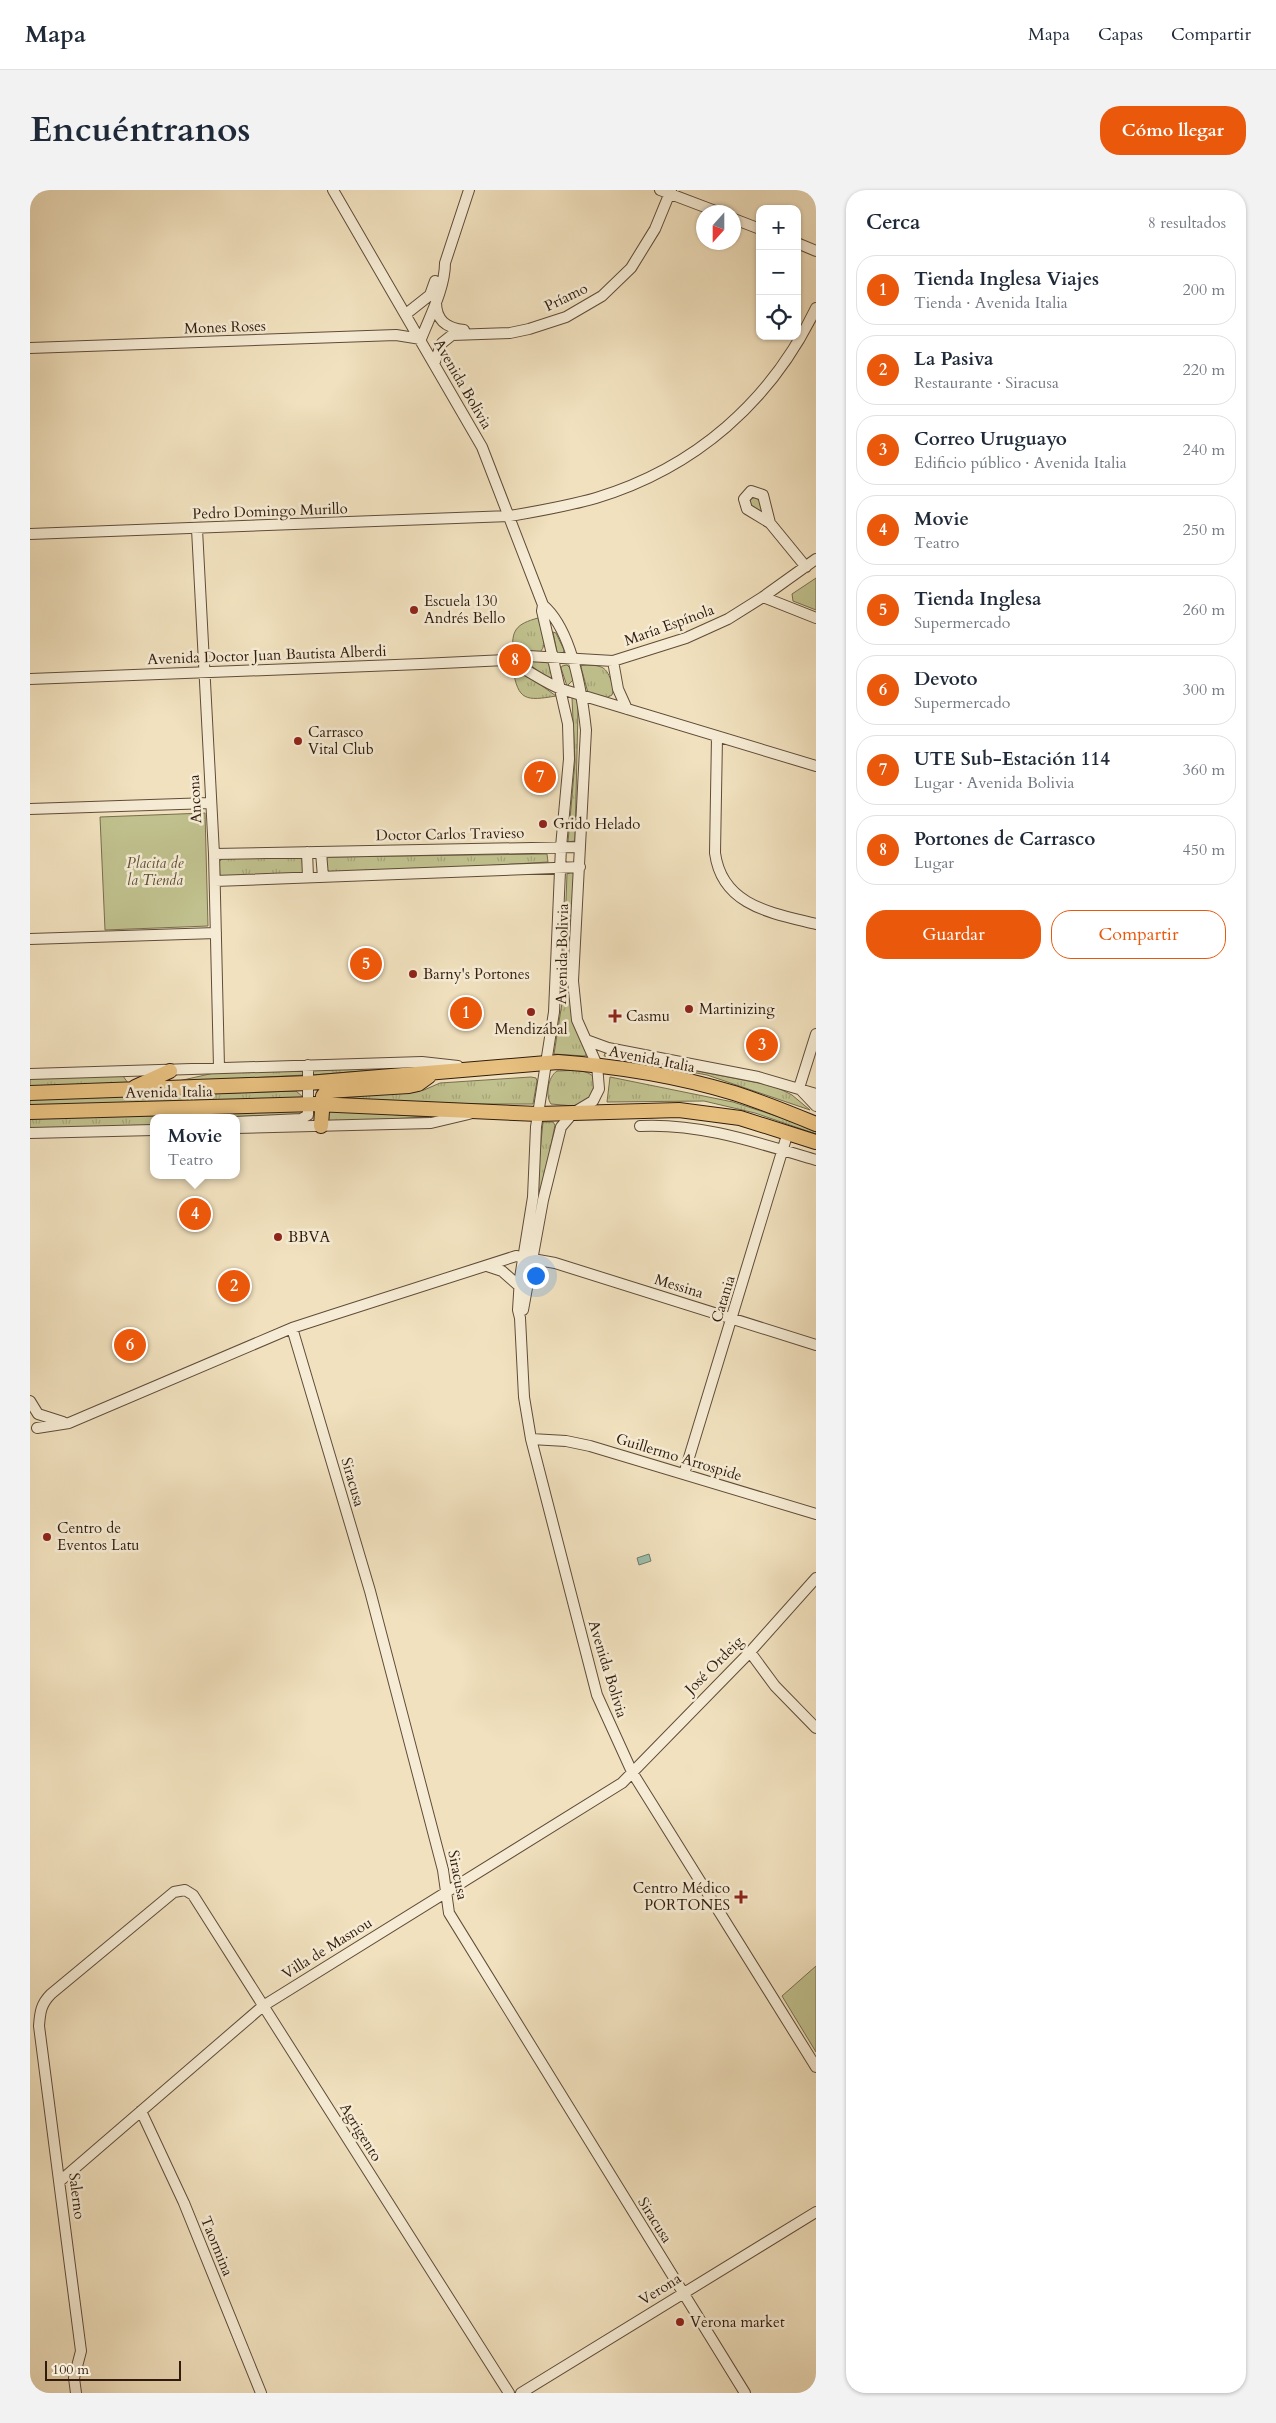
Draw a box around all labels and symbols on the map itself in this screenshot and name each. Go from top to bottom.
north arrow [696,205,741,250]
street label: Príamo [541,278,591,316]
street label: Mones Roses [184,316,266,338]
street label: Avenida Bolivia [429,335,497,433]
street label: Pedro Domingo Murillo [192,498,348,524]
place label: Escuela 130 Andrés Bello [424,591,505,628]
street label: María Espínola [621,599,717,651]
marker: Escuela 130 Andrés Bello [408,604,420,616]
street label: Avenida Doctor Juan Bautista Alberdi [147,641,387,669]
pin: 8 [499,641,531,679]
place label: Carrasco Vital Club [308,722,374,759]
marker: Carrasco Vital Club [292,735,304,747]
pin: 7 [524,758,556,796]
street label: Ancona [184,773,206,824]
place label: Grido Helado [553,814,640,834]
marker: Grido Helado [537,818,549,830]
street label: Doctor Carlos Travieso [376,823,524,845]
park label: Placita de la Tienda [127,853,184,890]
street label: Avenida Bolivia [551,903,573,1005]
pin: 5 [350,945,382,983]
place label: Barny's Portones [423,964,530,984]
marker: Barny's Portones [407,968,419,980]
pin: 1 [450,994,482,1032]
place label: Martinizing [699,999,775,1019]
marker: Martinizing [683,1003,695,1015]
marker: Mendizábal [525,1006,537,1018]
place label: Casmu [626,1006,670,1026]
marker: Casmu [608,1009,622,1023]
place label: Mendizábal [494,1019,568,1039]
pin: 3 [746,1026,778,1064]
street label: Avenida Italia [607,1041,697,1077]
street label: Avenida Italia [125,1081,213,1103]
pin: 4 [179,1195,211,1233]
place label: BBVA [288,1227,330,1247]
marker: BBVA [272,1231,284,1243]
your location [523,1263,549,1289]
pin: 2 [218,1267,250,1305]
street label: Messina [652,1269,706,1303]
street label: Catania [706,1272,740,1325]
pin: 6 [114,1326,146,1364]
street label: Guillermo Arrospide [614,1428,745,1486]
street label: Siracusa [336,1455,370,1509]
place label: Centro de Eventos Latu [57,1518,140,1555]
marker: Centro de Eventos Latu [41,1531,53,1543]
street label: Avenida Bolivia [584,1618,632,1721]
street label: José Ordeig [679,1631,748,1700]
street label: Siracusa [443,1848,473,1902]
place label: Centro Médico PORTONES [633,1878,730,1915]
marker: Centro Médico PORTONES [734,1890,748,1904]
street label: Villa de Masnou [278,1912,376,1984]
street label: Agrigento [335,2099,387,2165]
street label: Salerno [64,2172,90,2220]
street label: Siracusa [633,2193,677,2247]
street label: Taormina [196,2213,238,2279]
street label: Verona [635,2268,685,2310]
place label: Verona market [690,2312,785,2332]
marker: Verona market [674,2316,686,2328]
scale bar [45,2358,181,2381]

